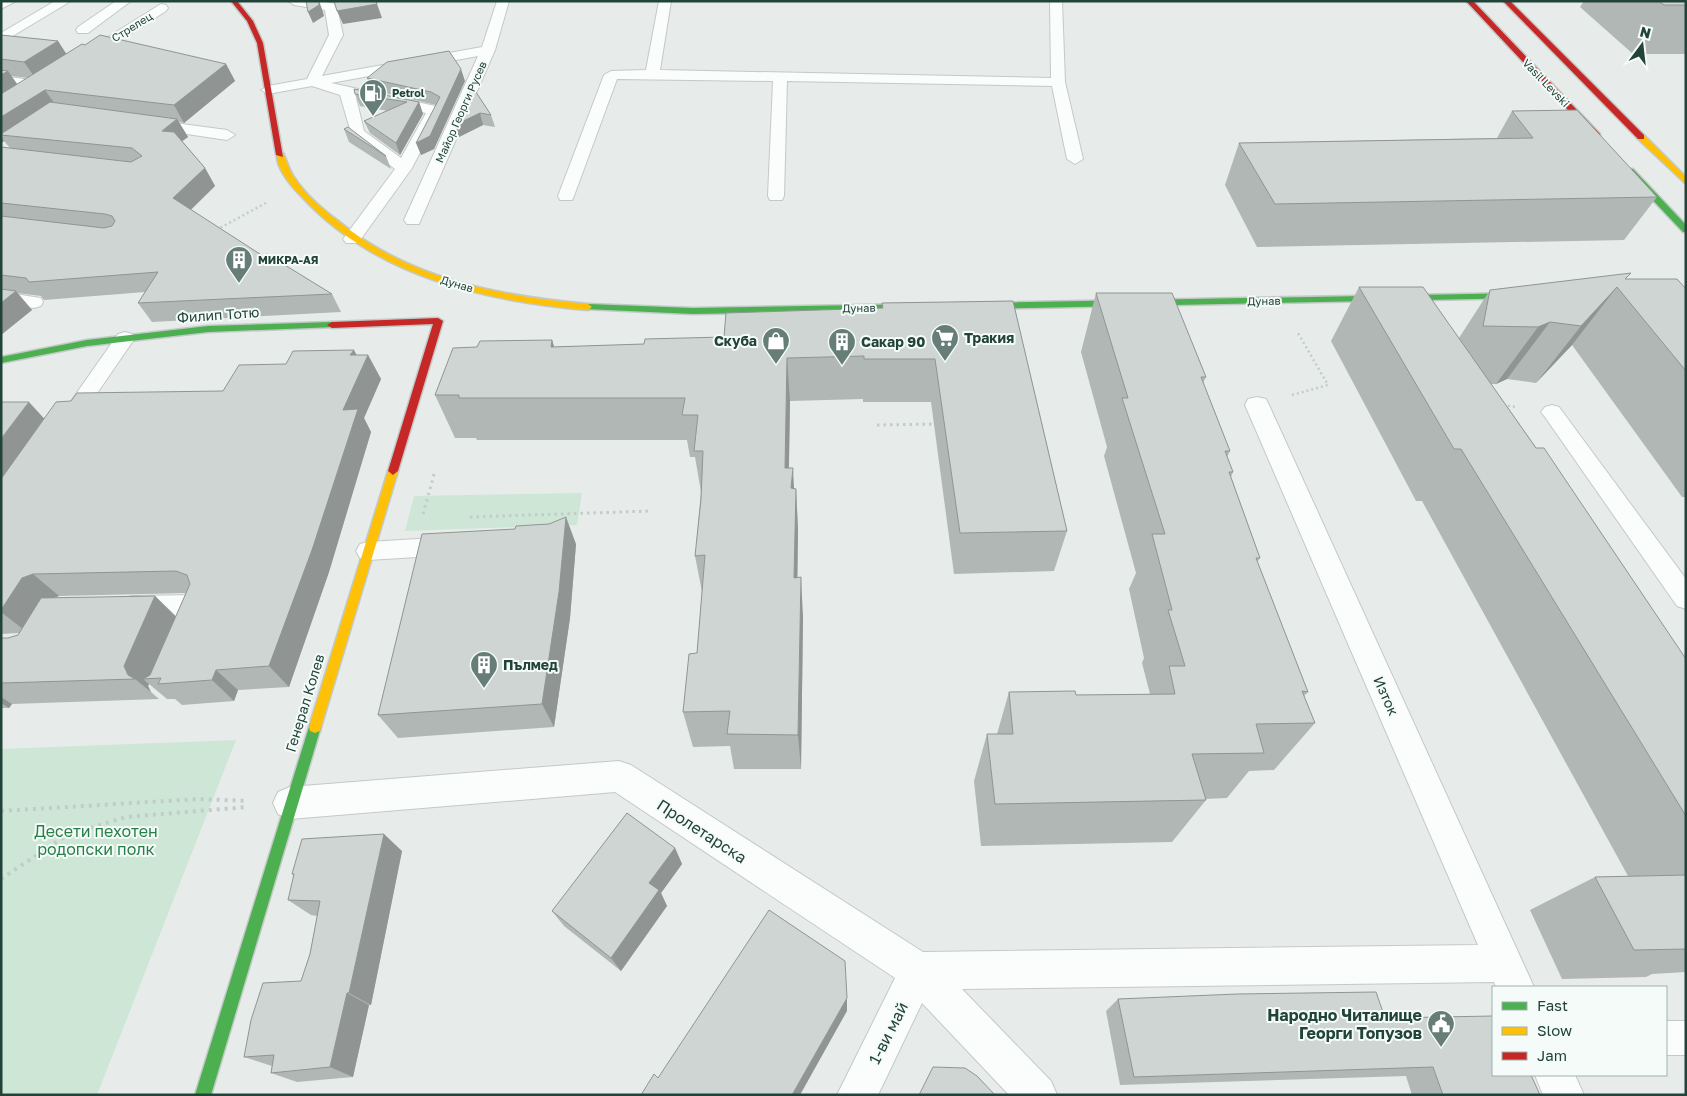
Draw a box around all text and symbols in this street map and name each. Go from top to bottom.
street label: Стрелец [109,9,155,44]
north arrow [1617,20,1667,70]
text: N [1638,22,1653,42]
street label: Vasil Levski [1520,56,1572,109]
street label: Майор Георги Русев [432,59,489,165]
fuel station icon: Petrol [358,78,388,117]
place label: Petrol [392,86,425,99]
building icon: МИКРА-АЯ [224,245,254,284]
place label: МИКРА-АЯ [258,253,318,266]
street label: Дунав [439,272,475,295]
street label: Дунав [1247,294,1281,307]
street label: Дунав [842,301,876,314]
street label: Филип Тотю [176,303,260,326]
supermarket icon: Тракия [930,323,960,362]
shop icon: Скуба [761,326,791,365]
building icon: Сакар 90 [827,327,857,366]
place label: Тракия [964,329,1014,346]
place label: Скуба [714,332,757,349]
place label: Сакар 90 [861,333,925,350]
building icon: Пълмед [469,650,499,689]
street label: Генерал Колев [282,652,327,754]
place label: Пълмед [503,656,558,673]
street label: Изток [1370,674,1403,718]
street label: Пролетарска [653,795,751,867]
park label: Десети пехотен родопски полк [34,821,158,859]
legend [1492,986,1667,1076]
text: Fast [1537,996,1568,1014]
street label: 1-ви май [864,999,912,1067]
place label: Народно Читалище Георги Топузов [1267,1005,1422,1043]
public building icon: Народно Читалище Георги Топузов [1426,1009,1456,1048]
text: Slow [1537,1021,1572,1039]
text: Jam [1537,1046,1567,1064]

